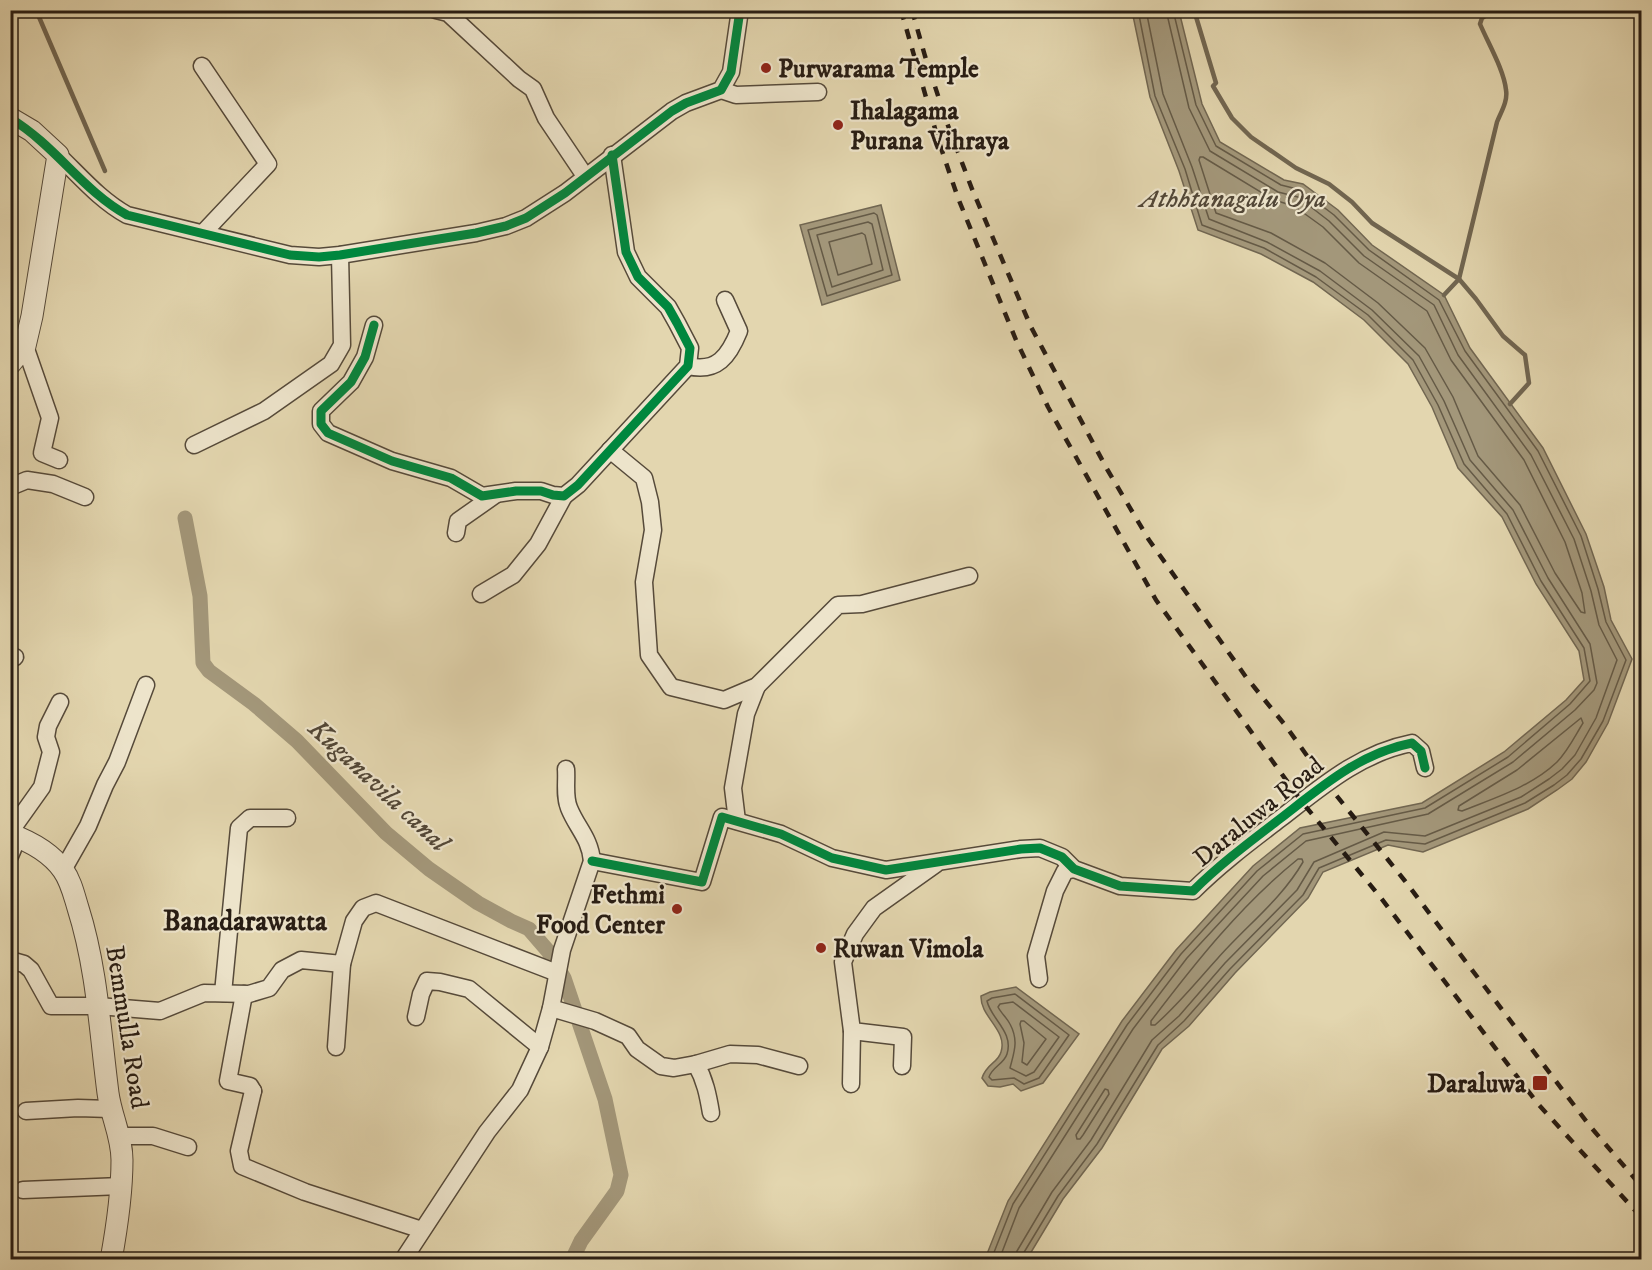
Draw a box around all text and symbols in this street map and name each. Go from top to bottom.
place label: Purwarama Temple [778,53,979,86]
marker: Purwarama Temple [759,61,773,75]
place label: Ihalagama Purana Vihraya [850,95,1010,158]
marker: Ihalagama Purana Vihraya [831,118,845,132]
water label: Athhtanagalu Oya [1137,182,1326,216]
water label: Kuganavila canal [300,711,458,861]
street label: Daraluwa Road [1187,749,1331,875]
place label: Fethmi Food Center [536,879,665,942]
marker: Fethmi Food Center [670,902,684,916]
district label: Banadarawatta [163,904,328,939]
place label: Ruwan Vimola [833,933,984,966]
marker: Ruwan Vimola [814,941,828,955]
street label: Bemmulla Road [97,943,156,1111]
place label: Daraluwa [1427,1068,1527,1101]
marker: Daraluwa [1531,1074,1549,1092]

